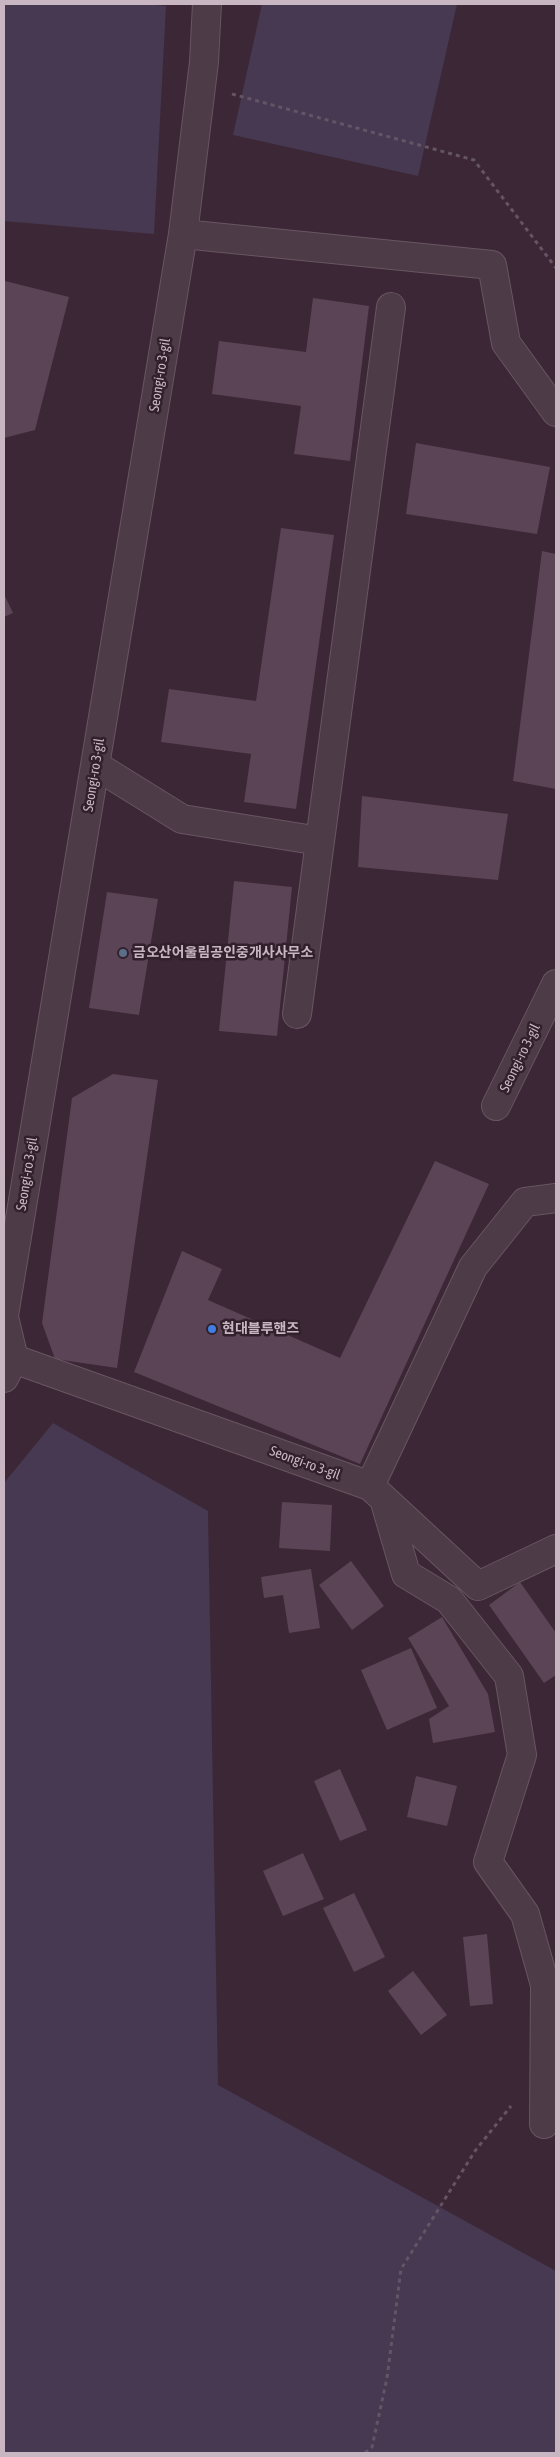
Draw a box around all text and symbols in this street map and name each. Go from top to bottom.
street label: Seongi-ro 3-gil [146,337,174,413]
street label: Seongi-ro 3-gil [80,737,108,813]
place label: 금오산어울림공인중개사사무소 [133,945,313,961]
marker: 금오산어울림공인중개사사무소 [117,947,129,959]
street label: Seongi-ro 3-gil [496,1021,544,1095]
street label: Seongi-ro 3-gil [13,1136,41,1212]
place label: 현대블루핸즈 [222,1321,299,1337]
marker: 현대블루핸즈 [206,1323,218,1335]
street label: Seongi-ro 3-gil [267,1442,343,1484]

